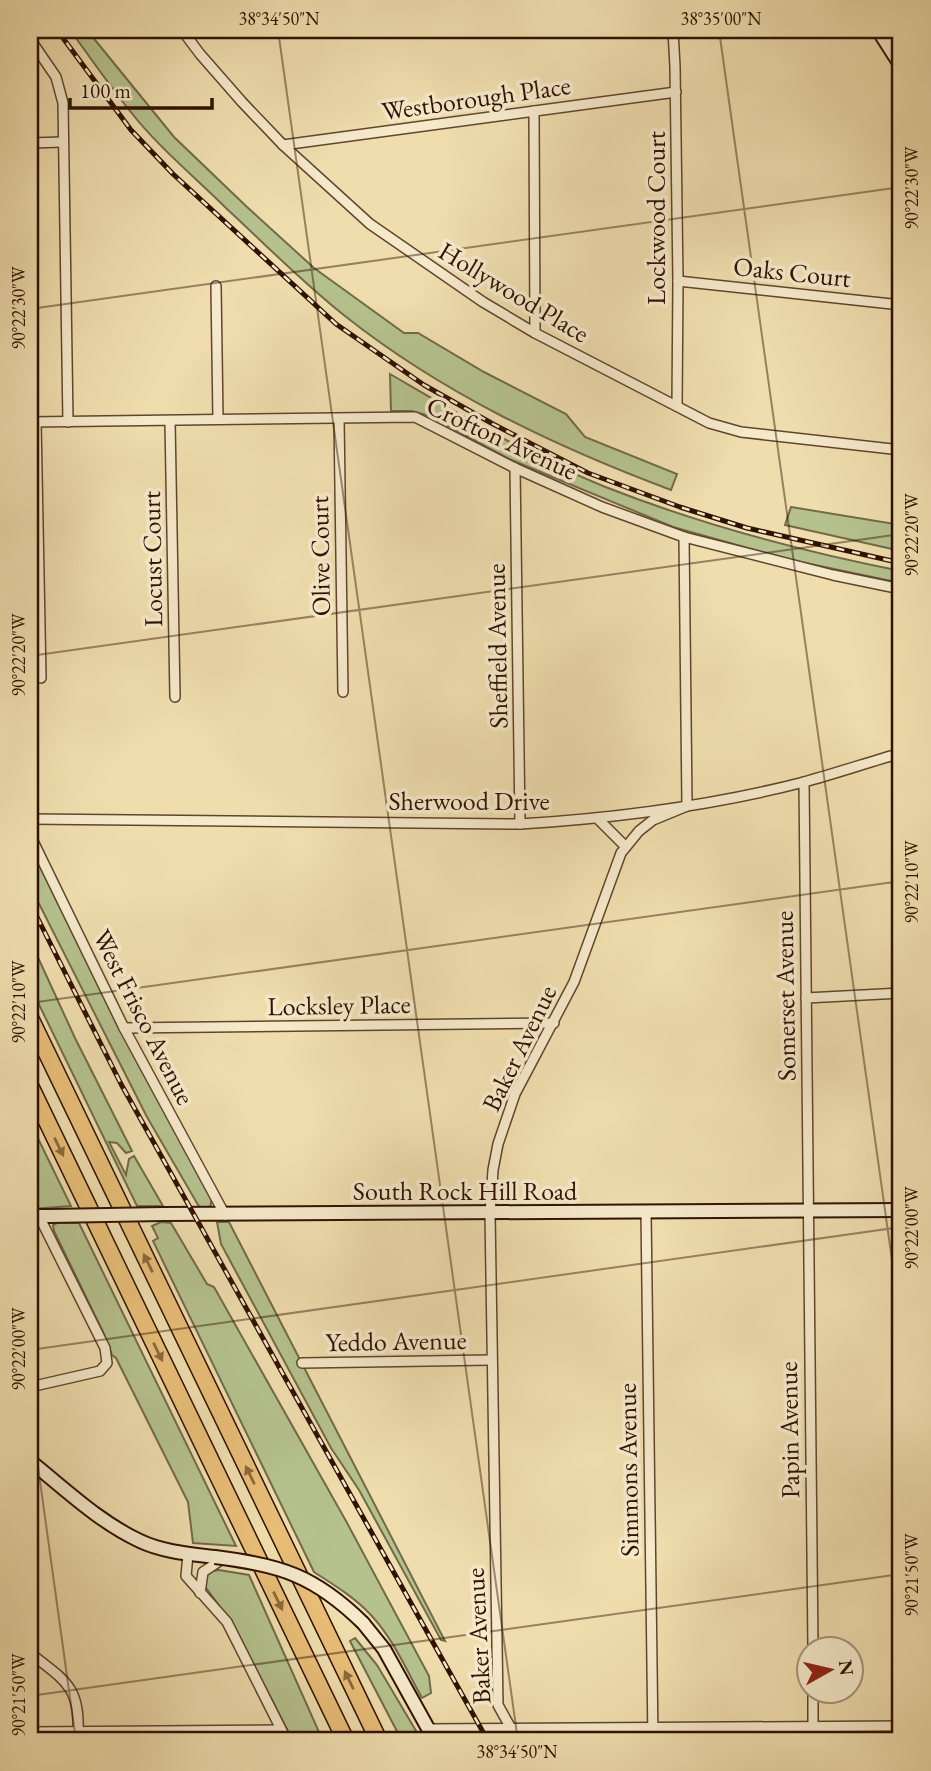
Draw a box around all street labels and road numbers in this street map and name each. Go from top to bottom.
street label: Westborough Place [379,68,573,128]
street label: Lockwood Court [639,131,673,305]
street label: Hollywood Place [432,234,596,350]
street label: Oaks Court [732,249,852,295]
street label: Crofton Avenue [421,388,583,488]
street label: Locust Court [134,491,170,627]
street label: Olive Court [302,496,338,616]
street label: Sheffield Avenue [479,563,515,729]
street label: Sherwood Drive [388,784,550,818]
street label: Somerset Avenue [767,910,803,1082]
street label: West Frisco Avenue [85,923,203,1111]
street label: Baker Avenue [474,979,564,1117]
street label: Locksley Place [267,987,411,1023]
street label: South Rock Hill Road [353,1174,578,1208]
street label: Yeddo Avenue [325,1323,467,1359]
street label: Papin Avenue [771,1361,807,1499]
street label: Simmons Avenue [609,1383,647,1557]
street label: Baker Avenue [457,1567,499,1705]

